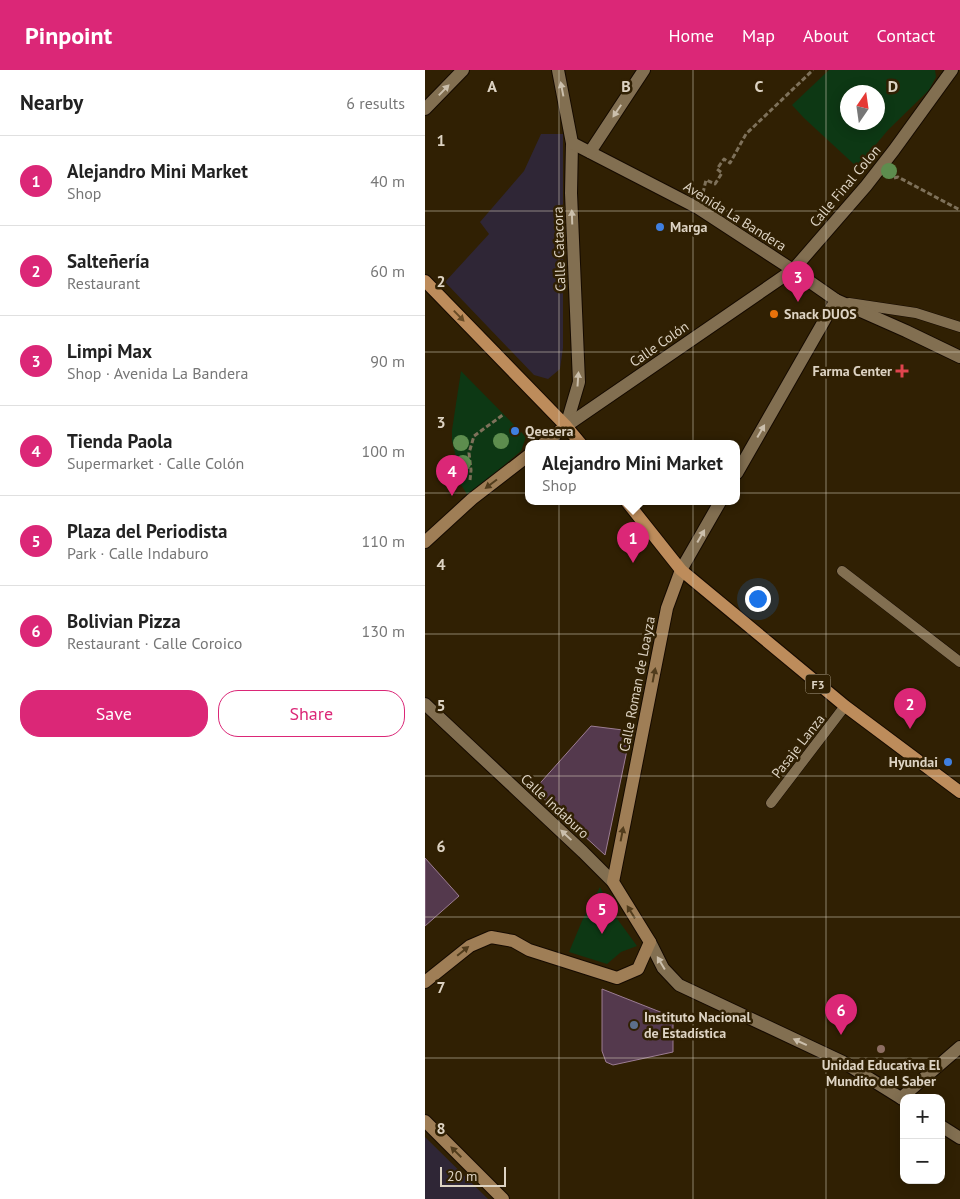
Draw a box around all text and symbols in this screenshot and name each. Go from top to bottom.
text: Pinpoint [25,20,112,51]
text: Home [668,24,714,47]
text: Map [742,24,775,47]
text: About [803,24,849,47]
text: Contact [877,24,935,47]
text: A [487,76,497,96]
text: B [621,76,631,96]
text: C [755,76,764,96]
text: D [888,76,898,96]
one-way arrow [558,82,566,97]
one-way arrow [438,84,450,96]
north arrow [840,85,885,130]
text: Nearby [20,89,83,116]
text: 6 results [346,93,405,113]
one-way arrow [612,104,622,117]
text: 1 [436,130,446,150]
street label: Calle Final Colon [806,141,884,231]
text: Alejandro Mini Market [67,159,248,183]
text: 1 [31,171,41,191]
text: 40 m [370,171,405,191]
street label: Avenida La Bandera [680,177,790,255]
text: Shop [67,183,101,203]
street label: Calle Catacora [549,206,569,292]
one-way arrow [568,209,576,225]
place label: Marga [670,218,708,236]
marker: Marga [654,221,666,233]
text: Salteñería [67,249,149,273]
text: 2 [31,261,41,281]
text: 60 m [370,261,405,281]
pin: 3 [782,261,814,302]
text: 2 [436,271,446,291]
text: Restaurant [67,273,140,293]
place label: Snack DUOS [784,305,857,323]
marker: Snack DUOS [768,308,780,320]
one-way arrow [453,310,465,322]
street label: Calle Colón [626,317,692,371]
text: Limpi Max [67,339,152,363]
text: 3 [31,351,41,371]
text: 90 m [370,351,405,371]
place label: Farma Center [813,362,892,380]
text: Shop · Avenida La Bandera [67,363,248,383]
marker: Farma Center [896,365,908,377]
one-way arrow [574,371,582,387]
text: 3 [436,412,446,432]
place label: Qeesera [525,422,573,440]
one-way arrow [757,423,765,438]
marker: Qeesera [509,425,521,437]
text: Tienda Paola [67,429,172,453]
popup [525,440,740,505]
text: 4 [31,441,41,461]
text: 100 m [362,441,405,461]
text: Alejandro Mini Market [542,451,723,475]
text: Supermarket · Calle Colón [67,453,244,473]
pin: 4 [436,455,468,496]
text: Shop [542,475,577,495]
one-way arrow [484,479,497,490]
text: Plaza del Periodista [67,519,227,543]
pin: 1 [617,522,649,563]
one-way arrow [697,528,705,543]
text: 5 [31,531,41,551]
text: 110 m [362,531,405,551]
text: Park · Calle Indaburo [67,543,209,563]
text: 4 [436,554,446,574]
your location [745,586,771,612]
text: Bolivian Pizza [67,609,181,633]
street label: Calle Roman de Loayza [615,615,659,753]
text: 6 [31,621,41,641]
text: 130 m [362,621,405,641]
text: Restaurant · Calle Coroico [67,633,242,653]
one-way arrow [650,666,658,682]
road number: F3 [805,674,831,694]
pin: 2 [894,688,926,729]
button: Save [20,690,208,737]
button: Share [218,690,405,737]
text: 5 [436,695,446,715]
street label: Pasaje Lanza [767,710,829,782]
place label: Hyundai [889,753,938,771]
marker: Hyundai [942,756,954,768]
street label: Calle Indaburo [517,770,593,842]
one-way arrow [618,827,626,842]
one-way arrow [560,829,572,841]
text: 6 [436,836,446,856]
pin: 5 [586,893,618,934]
one-way arrow [627,905,636,919]
one-way arrow [456,946,469,957]
one-way arrow [657,956,666,969]
text: 7 [436,977,446,997]
pin: 6 [825,994,857,1035]
place label: Instituto Nacional de Estadística [644,1008,752,1042]
marker: Instituto Nacional de Estadística [628,1019,640,1031]
one-way arrow [793,1038,808,1046]
marker: Unidad Educativa El Mundito del Saber [875,1043,887,1055]
place label: Unidad Educativa El Mundito del Saber [822,1056,941,1090]
map controls [900,1094,945,1184]
button: + [900,1094,945,1139]
text: 8 [436,1118,446,1138]
button: − [900,1139,945,1184]
one-way arrow [451,1146,463,1158]
scale bar [440,1164,506,1187]
text: 20 m [447,1167,477,1185]

